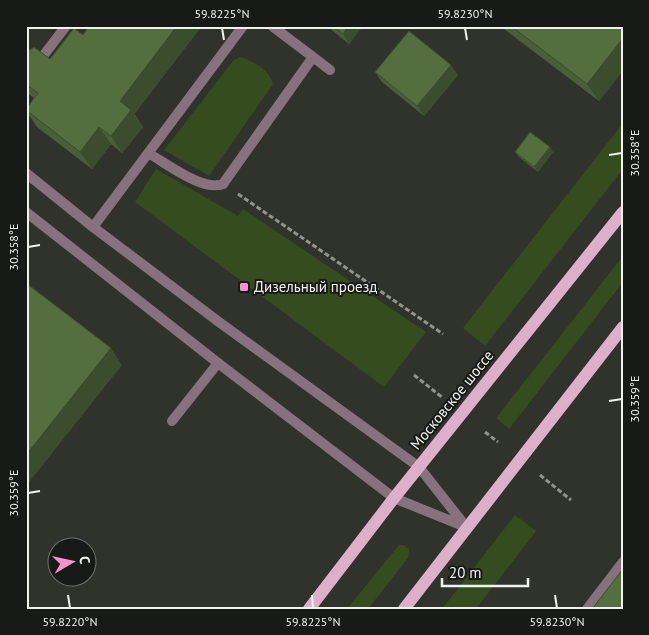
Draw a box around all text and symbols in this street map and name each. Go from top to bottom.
text: 59.8225°N [195,6,249,21]
text: 59.8230°N [438,6,492,21]
text: 30.358°E [627,130,642,176]
text: 30.358°E [6,224,21,270]
place label: Дизельный проезд [254,277,377,296]
marker: Дизельный проезд [238,281,250,293]
street label: Московское шоссе [406,346,497,453]
text: 30.359°E [627,376,642,422]
text: 30.359°E [6,470,21,516]
north arrow [48,538,98,588]
text: С [75,555,94,565]
scale bar [442,555,528,587]
text: 20 m [449,563,482,582]
text: 59.8220°N [43,614,97,629]
text: 59.8225°N [286,614,340,629]
text: 59.8230°N [530,614,584,629]

